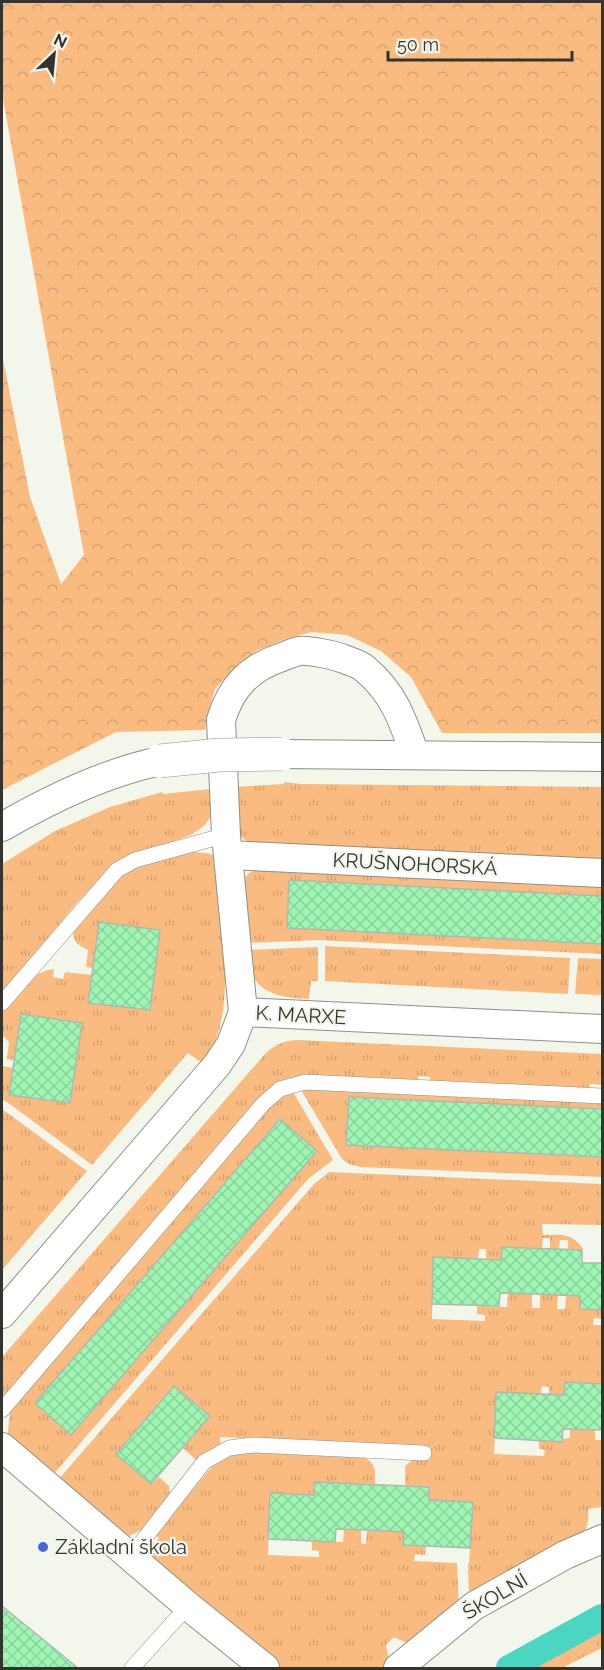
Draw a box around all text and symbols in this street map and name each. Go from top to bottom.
north arrow [24,24,84,84]
scale bar [388,24,572,62]
text: N [51,30,70,52]
text: 50 m [397,34,439,55]
street label: KRUŠNOHORSKÁ [332,847,499,880]
street label: K. MARXE [255,1001,347,1029]
place label: Základní škola [55,1535,187,1559]
marker: Základní škola [36,1540,50,1554]
street label: ŠKOLNÍ [458,1566,532,1625]

